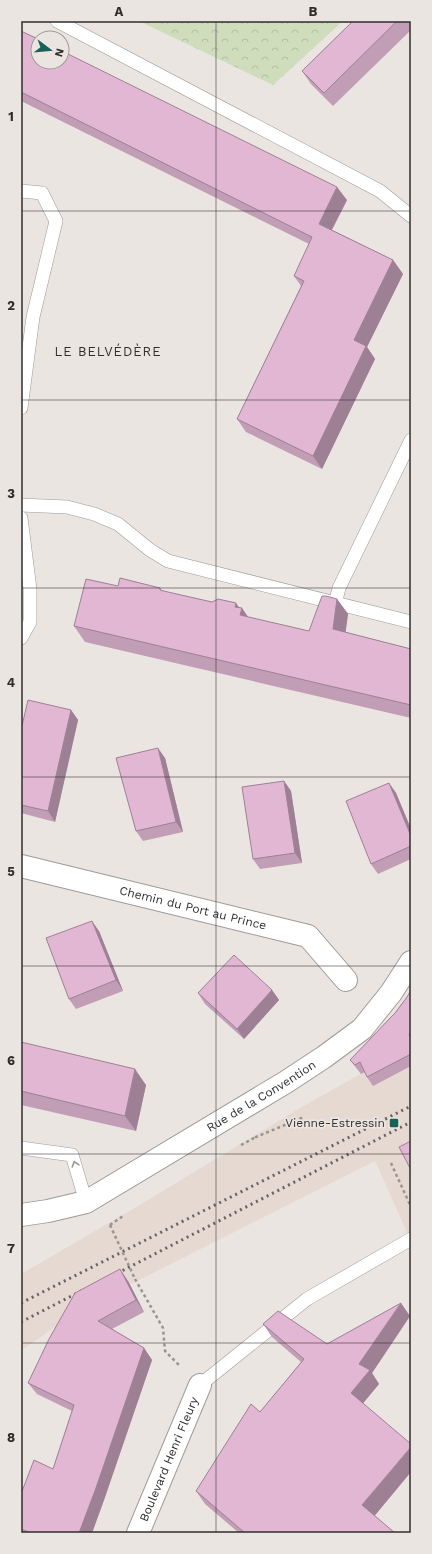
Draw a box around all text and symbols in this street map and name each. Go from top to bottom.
text: A [115,4,124,19]
text: B [309,4,318,19]
north arrow [30,30,70,70]
text: N [52,47,67,58]
text: 1 [8,109,14,124]
text: 2 [7,298,15,313]
district label: LE BELVÉDÈRE [54,343,162,359]
text: 3 [7,486,15,501]
text: 4 [7,675,16,690]
text: 5 [7,864,15,879]
street label: Chemin du Port au Prince [118,883,268,933]
text: 6 [7,1053,15,1068]
street label: Rue de la Convention [204,1057,318,1135]
place label: Vienne-Estressin [285,1116,385,1130]
marker: Vienne-Estressin [388,1117,400,1129]
one-way arrow [71,1161,80,1168]
text: 7 [7,1241,15,1256]
street label: Boulevard Henri Fleury [137,1394,202,1524]
text: 8 [7,1430,15,1445]

